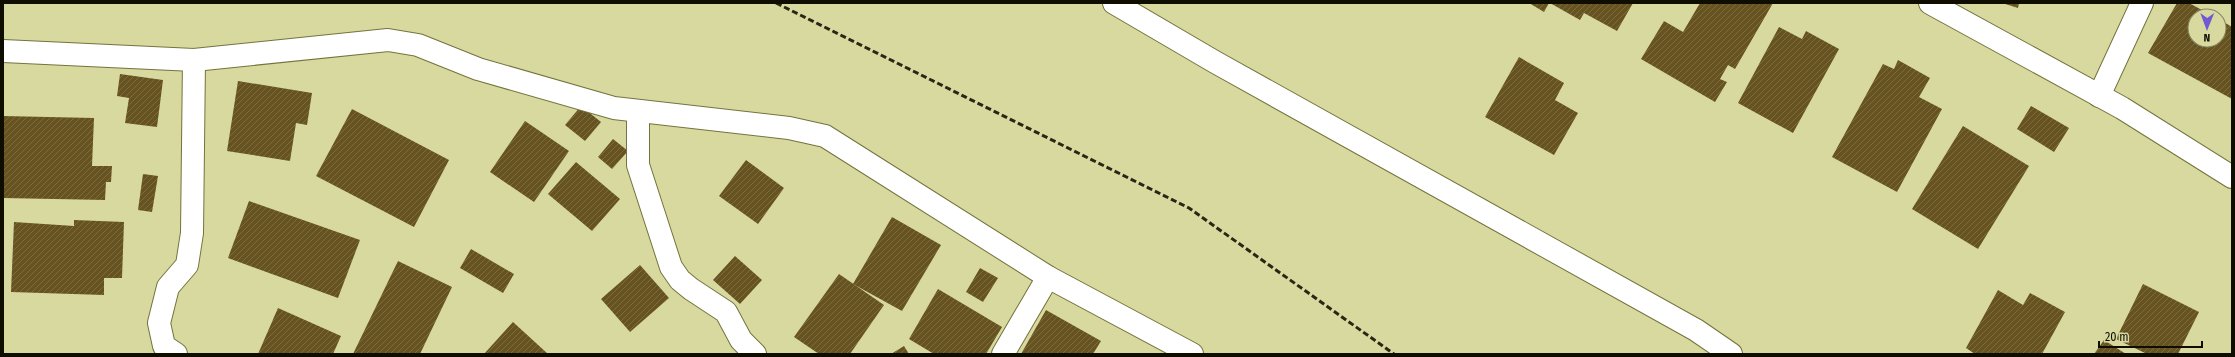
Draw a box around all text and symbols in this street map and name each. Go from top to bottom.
north arrow [2187,8,2227,48]
text: N [2203,31,2210,44]
scale bar [2099,323,2202,349]
text: 20 m [2105,330,2129,344]

